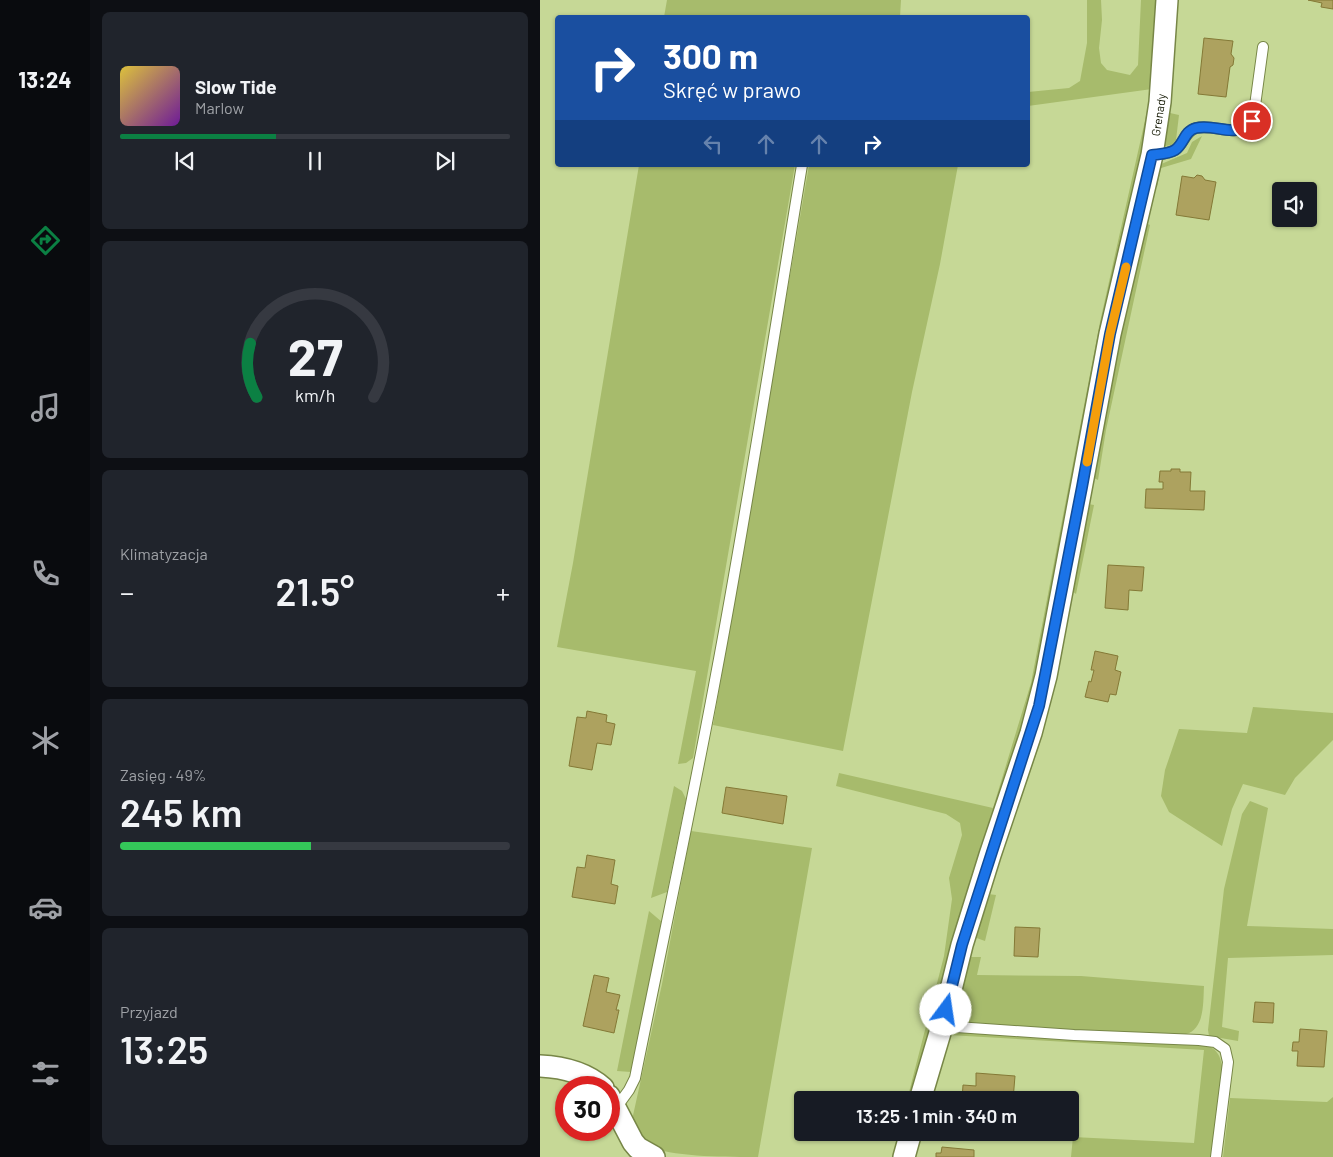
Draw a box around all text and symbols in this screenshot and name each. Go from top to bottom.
text: 300 m [663,34,758,76]
icon: right [580,35,645,100]
text: 13:24 [18,66,72,92]
text: Slow Tide [195,75,277,98]
text: Skręć w prawo [663,76,801,102]
street label: Grenady [1148,93,1168,137]
text: Marlow [195,98,244,117]
pin [1231,100,1273,142]
icon: arrive [1238,107,1266,135]
icon: left [699,130,727,158]
icon: ahead [752,130,780,158]
icon: ahead [805,130,833,158]
icon: right [858,130,886,158]
icon: previous [171,147,199,175]
icon: pause [301,147,329,175]
icon: next [431,147,459,175]
map controls [1272,182,1317,227]
button: sound [1272,182,1317,227]
icon: directions [28,223,63,258]
text: 27 [288,324,343,386]
text: km/h [295,384,335,406]
icon: music [28,390,63,425]
text: Klimatyzacja [120,544,208,563]
icon: phone [28,556,63,591]
text: 21.5° [276,568,354,614]
text: − [120,575,134,609]
text: + [496,575,510,609]
icon: climate [28,723,63,758]
text: Zasięg · 49% [120,765,206,784]
text: 245 km [120,789,242,835]
icon: car [28,890,63,925]
position arrow [919,983,971,1035]
text: Przyjazd [120,1002,178,1021]
text: 13:25 [120,1026,208,1072]
icon: filters [28,1056,63,1091]
speed limit sign: 30 [555,1076,620,1141]
text: 13:25 · 1 min · 340 m [856,1104,1017,1127]

